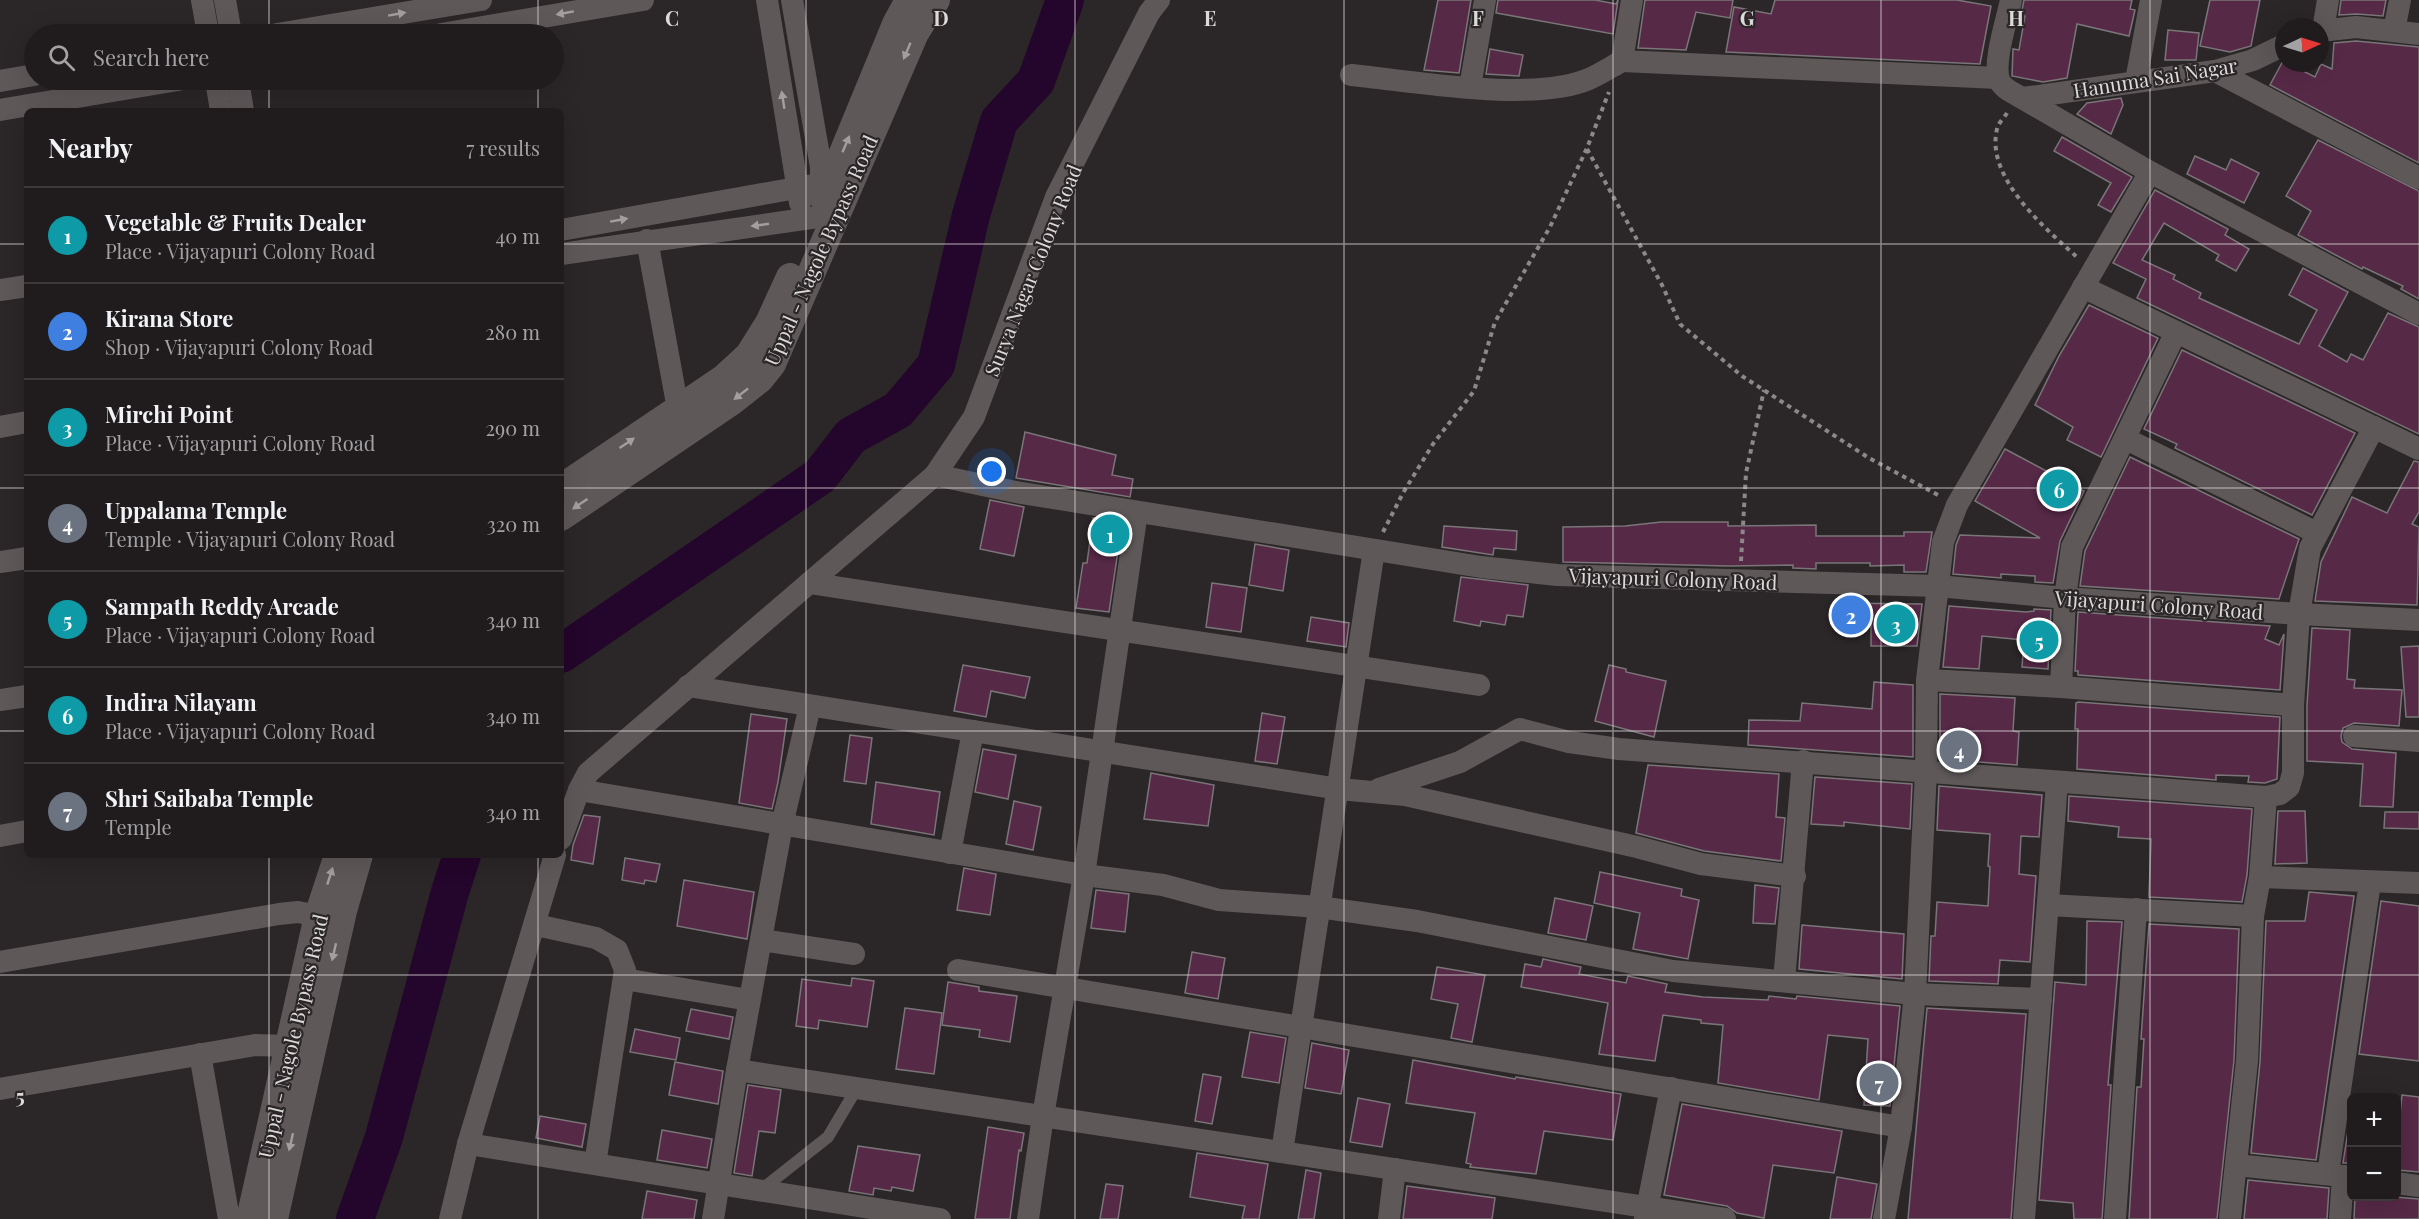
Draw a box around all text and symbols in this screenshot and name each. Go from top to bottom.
text: C [665,4,679,31]
text: D [933,4,949,31]
text: E [1204,4,1216,31]
text: F [1472,4,1484,31]
text: G [1740,4,1755,31]
text: H [2008,4,2024,31]
one-way arrow [388,9,407,18]
one-way arrow [555,9,574,18]
north arrow [2275,18,2329,72]
search box [24,24,564,90]
icon: search [45,41,78,74]
text: Search here [93,42,209,72]
one-way arrow [902,42,911,60]
street label: Hanuma Sai Nagar [2071,51,2239,103]
one-way arrow [778,90,787,109]
text: Nearby [48,130,133,165]
street label: Uppal - Nagole Bypass Road [757,130,883,370]
text: 7 results [466,134,540,161]
one-way arrow [841,134,851,152]
street label: Surya Nagar Colony Road [977,160,1087,380]
text: Vegetable & Fruits Dealer [105,207,366,237]
one-way arrow [609,215,628,224]
one-way arrow [750,221,769,230]
text: 1 [64,222,71,249]
text: 40 m [495,222,540,249]
text: Place · Vijayapuri Colony Road [105,237,375,264]
text: Kirana Store [105,303,233,333]
text: 2 [62,318,73,345]
text: 280 m [485,318,540,345]
text: Shop · Vijayapuri Colony Road [105,333,373,360]
one-way arrow [734,387,749,399]
text: Mirchi Point [105,399,233,429]
text: 3 [63,414,72,441]
text: 290 m [486,414,540,441]
text: Place · Vijayapuri Colony Road [105,429,375,456]
one-way arrow [619,438,635,449]
your location [977,457,1006,486]
pin: 6 [2040,466,2078,512]
text: Uppalama Temple [105,495,287,525]
one-way arrow [572,498,589,509]
text: 4 [62,510,73,537]
text: 320 m [487,510,540,537]
pin: 1 [1090,512,1130,556]
text: Temple · Vijayapuri Colony Road [105,525,395,552]
street label: Vijayapuri Colony Road [1567,561,1778,595]
street label: Vijayapuri Colony Road [2053,583,2264,625]
text: Sampath Reddy Arcade [105,591,339,621]
pin: 2 [1832,592,1870,638]
pin: 3 [1876,602,1916,646]
text: 5 [63,606,72,633]
text: 340 m [486,606,540,633]
pin: 5 [2020,618,2058,662]
text: Place · Vijayapuri Colony Road [105,621,375,648]
text: Indira Nilayam [105,687,257,717]
text: 6 [62,702,73,729]
text: 340 m [486,702,540,729]
text: Place · Vijayapuri Colony Road [105,717,375,744]
pin: 4 [1940,728,1978,772]
text: Shri Saibaba Temple [105,783,313,813]
text: 7 [63,798,72,825]
text: 340 m [486,798,540,825]
text: Temple [105,813,172,840]
one-way arrow [326,867,336,885]
street label: Uppal - Nagole Bypass Road [251,911,333,1161]
one-way arrow [328,943,338,961]
pin: 7 [1860,1060,1898,1106]
text: 5 [15,1082,25,1109]
map controls [2347,1093,2401,1201]
button: + [2347,1093,2401,1147]
one-way arrow [286,1133,296,1152]
button: − [2347,1147,2401,1201]

